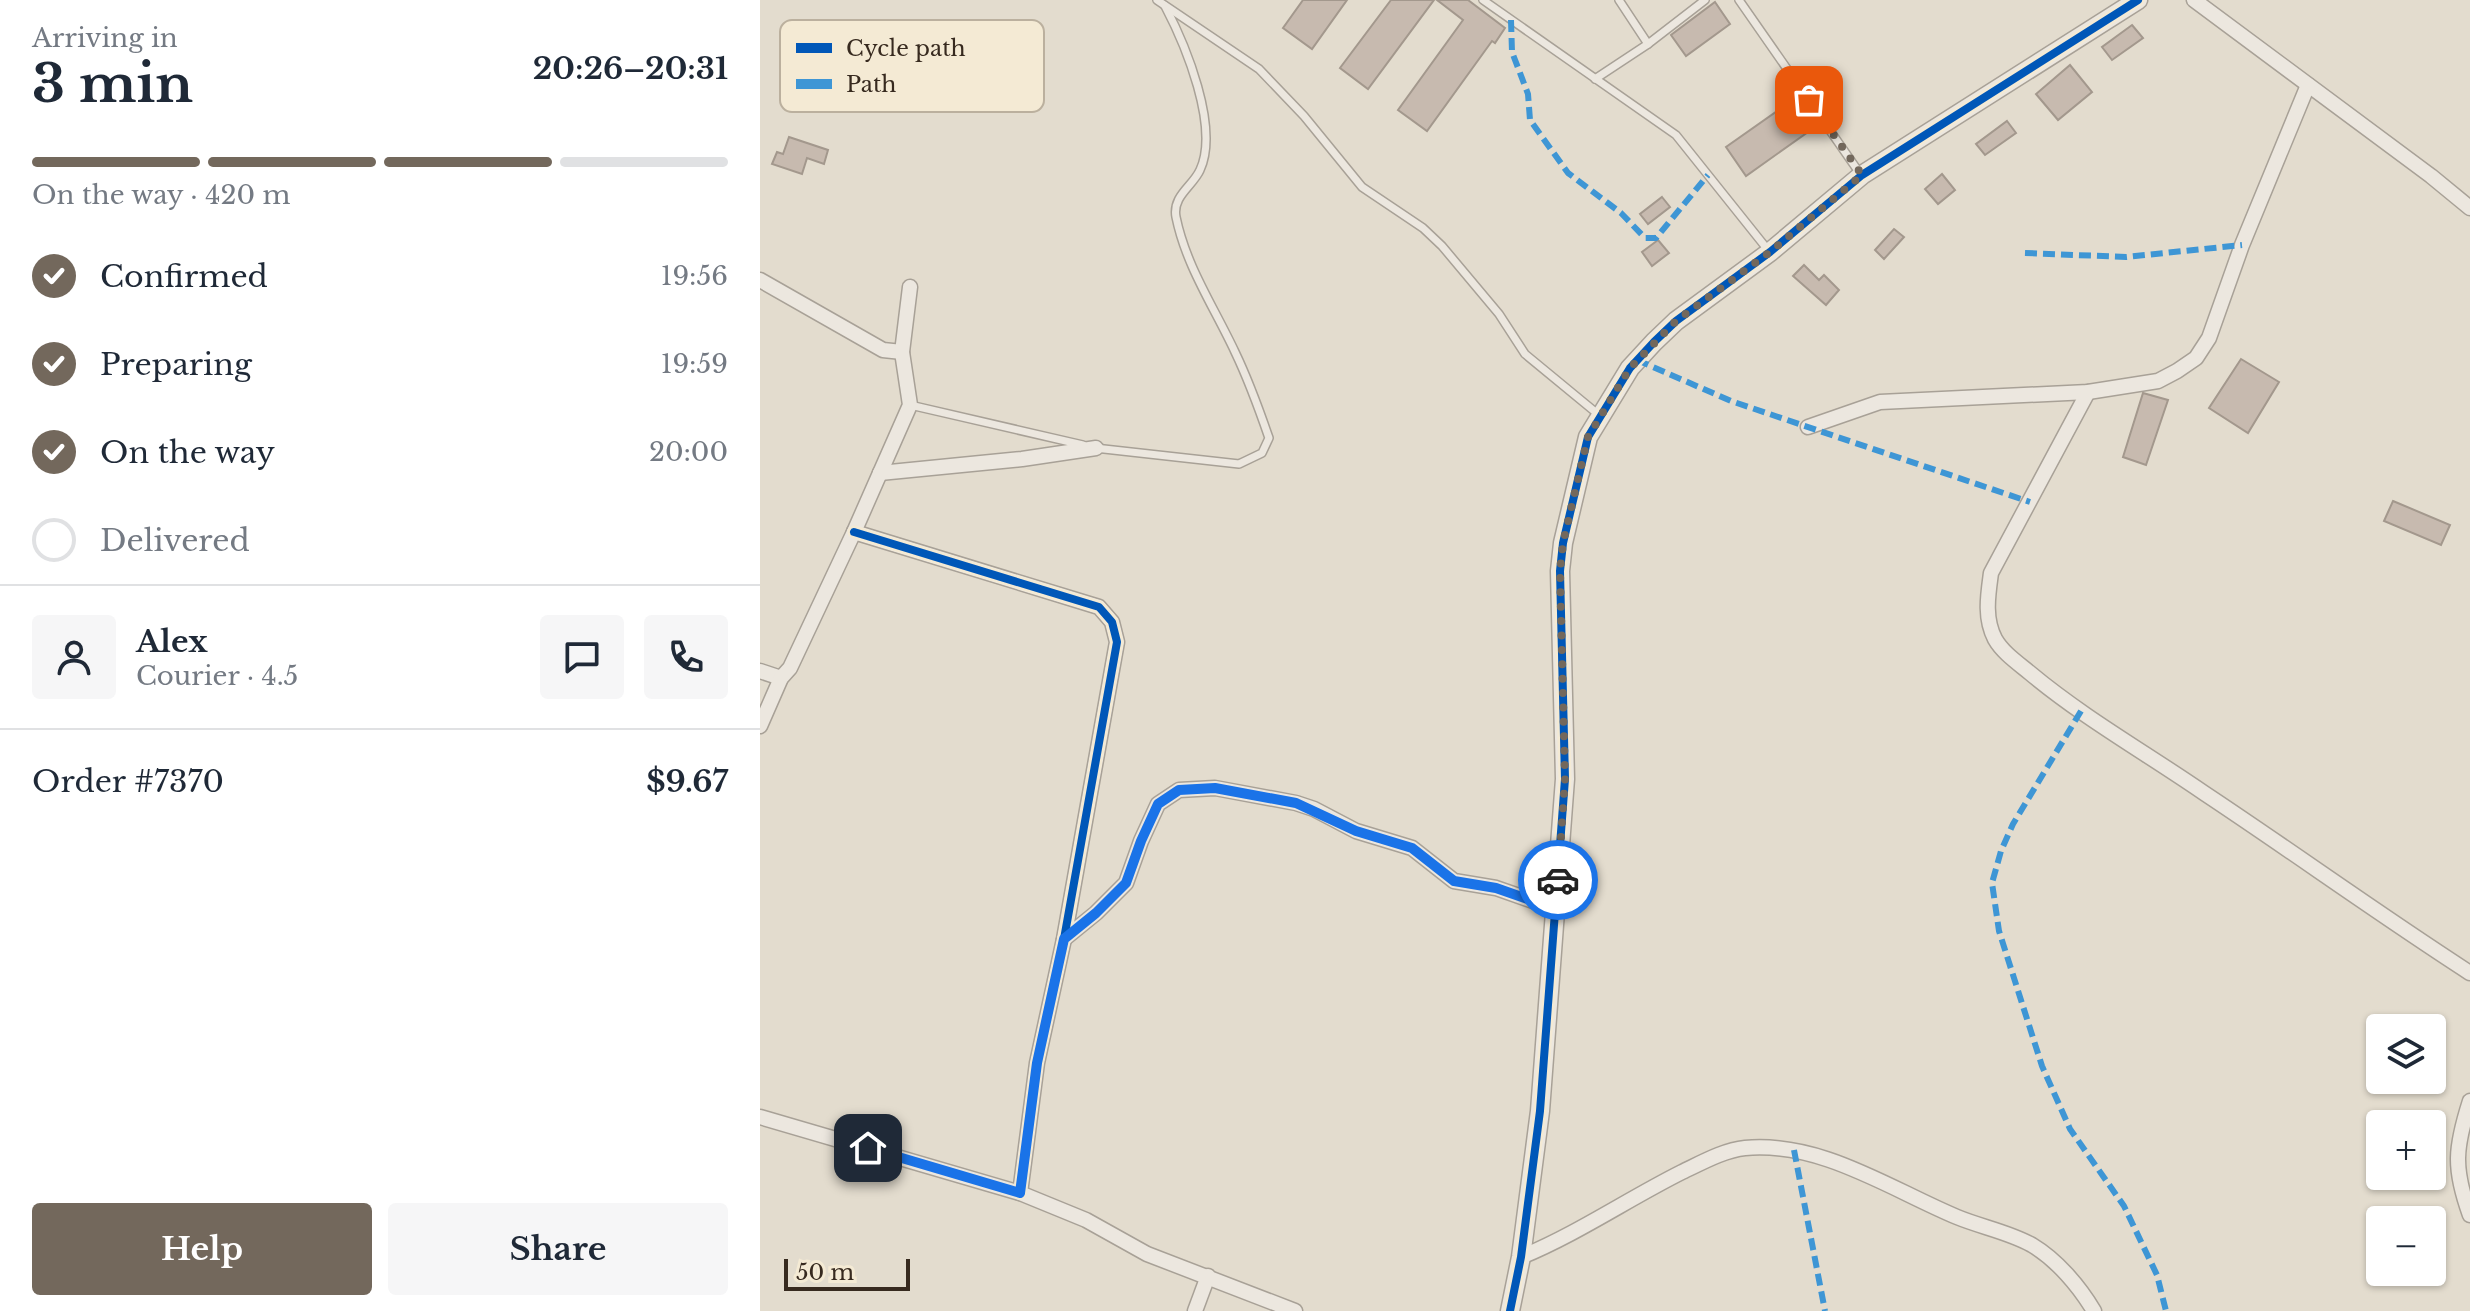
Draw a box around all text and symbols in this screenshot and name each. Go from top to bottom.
legend [780,20,1044,112]
text: Arriving in [32,22,178,54]
text: Cycle path [846,35,966,62]
text: 20:26–20:31 [533,50,728,87]
text: 3 min [32,52,193,116]
pin [1775,66,1843,134]
text: Path [846,71,897,98]
icon: bag [1787,78,1831,122]
text: On the way · 420 m [32,179,290,211]
icon: check [32,254,76,298]
text: Confirmed [100,258,268,295]
text: 19:56 [661,260,728,292]
icon: check [32,342,76,386]
text: Preparing [100,346,252,383]
text: 19:59 [661,348,728,380]
icon: check [32,430,76,474]
text: On the way [100,434,275,471]
text: 20:00 [649,436,728,468]
text: Delivered [100,522,250,559]
button: person [32,615,116,699]
button: chat [540,615,624,699]
button: phone [644,615,728,699]
text: Alex [136,623,208,660]
text: Courier · 4.5 [136,660,298,692]
text: Order #7370 [32,763,224,800]
text: $9.67 [646,763,728,800]
courier [1518,840,1598,920]
icon: car [1536,858,1580,902]
map controls [2366,1014,2446,1286]
button: layers [2366,1014,2446,1094]
button: + [2366,1110,2446,1190]
pin [834,1114,902,1182]
icon: home [846,1126,890,1170]
button: Help [32,1203,372,1295]
button: Share [388,1203,728,1295]
button: − [2366,1206,2446,1286]
scale bar [784,1255,910,1291]
text: 50 m [796,1259,854,1286]

